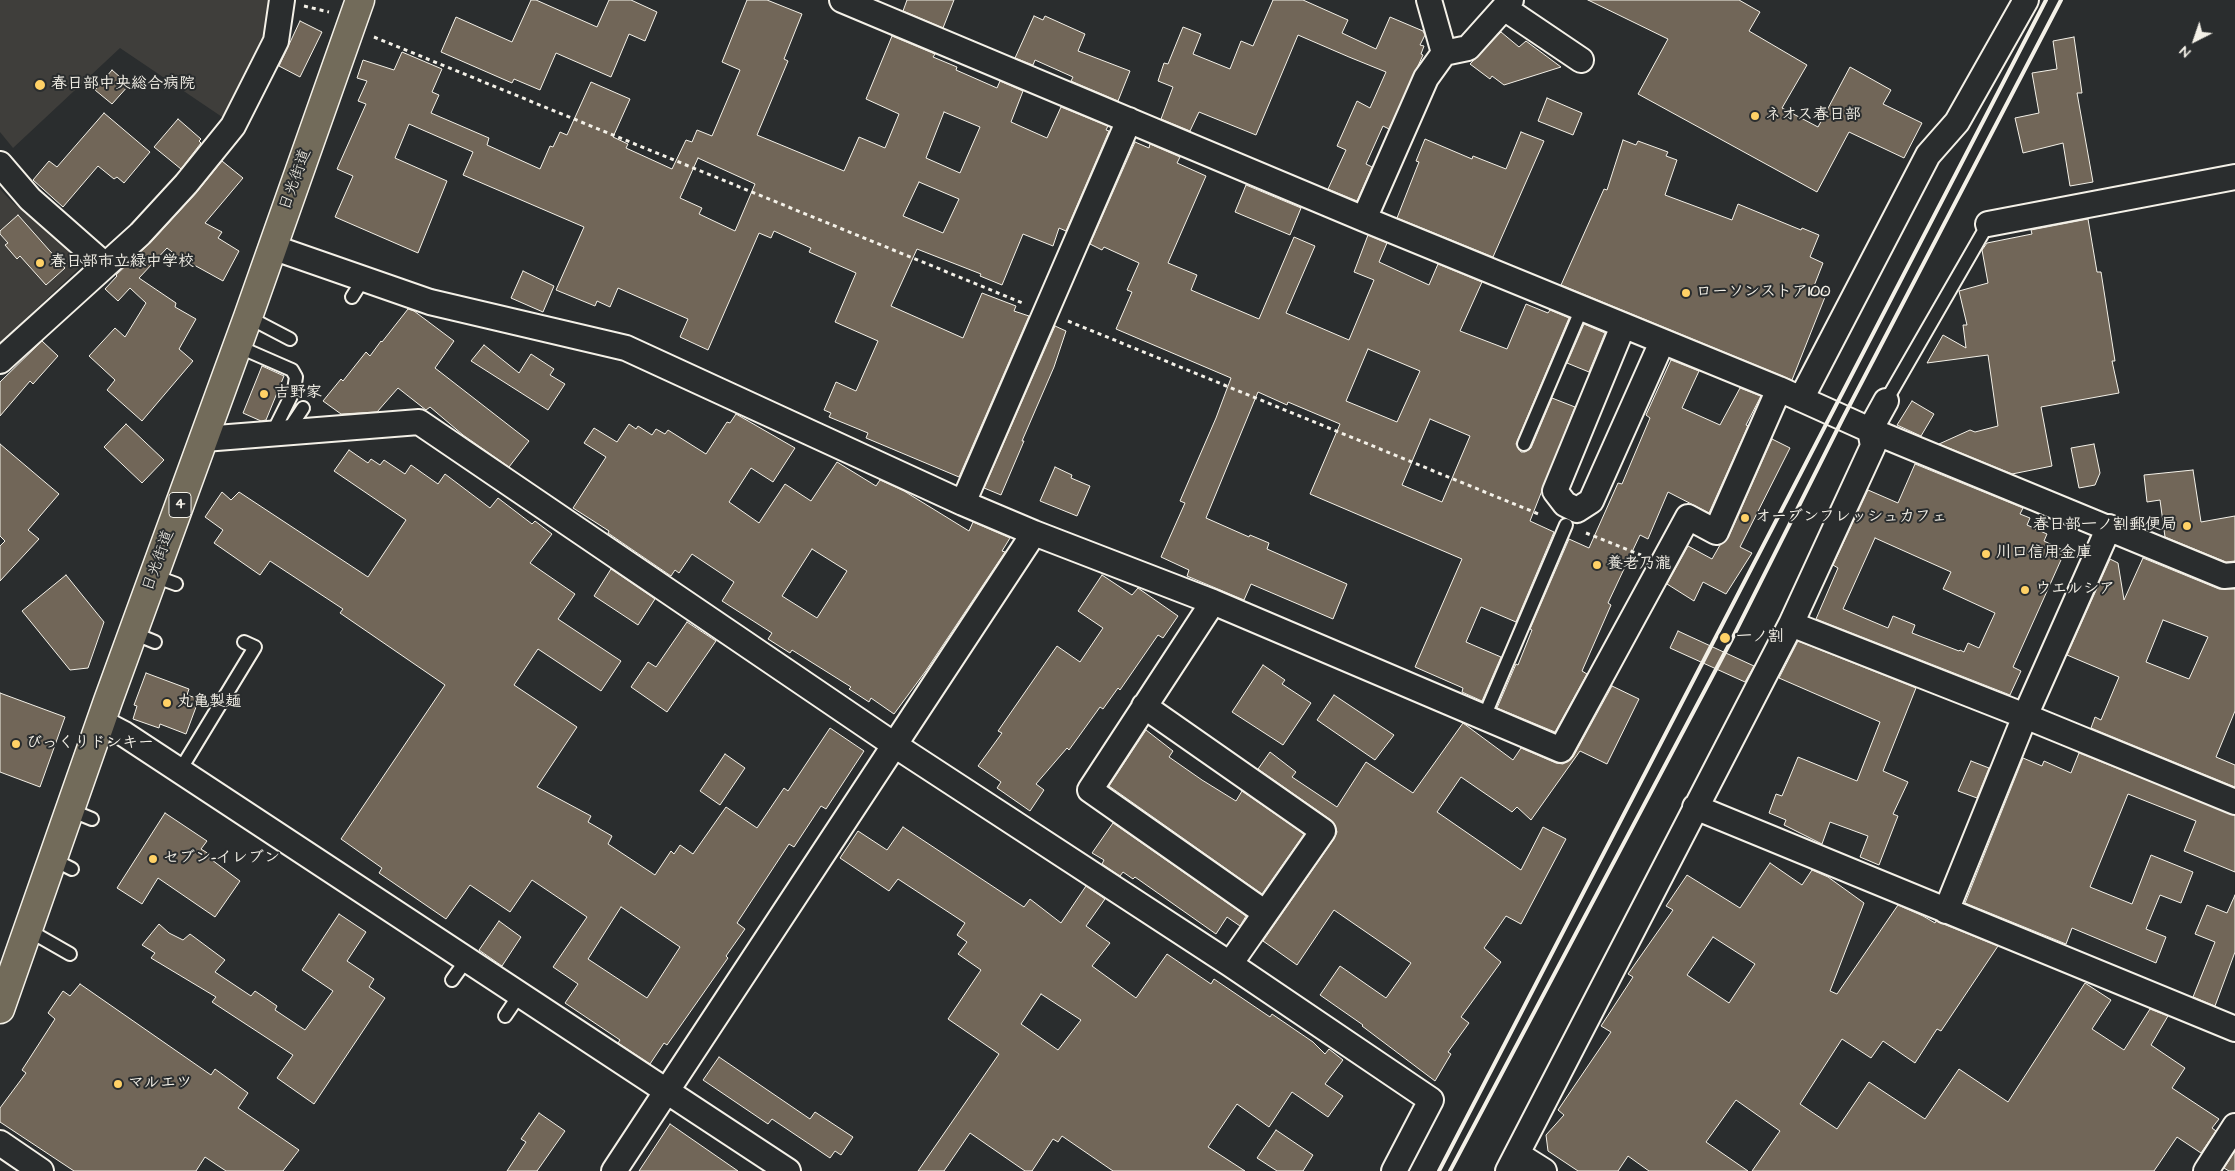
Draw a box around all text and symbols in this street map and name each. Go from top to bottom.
north arrow [2170,15,2220,65]
text: N [2175,41,2195,62]
place label: 春日部中央総合病院 [51,75,195,95]
marker: 春日部中央総合病院 [33,78,47,92]
place label: ネオス春日部 [1765,106,1861,126]
marker: ネオス春日部 [1749,110,1761,122]
street label: 日光街道 [276,147,316,213]
place label: 春日部市立緑中学校 [50,253,194,273]
marker: 春日部市立緑中学校 [34,257,46,269]
place label: ローソンストア100 [1696,283,1830,303]
marker: ローソンストア100 [1680,287,1692,299]
place label: 吉野家 [274,384,322,404]
marker: 吉野家 [258,388,270,400]
road number: 4 [169,492,191,518]
place label: オーブンフレッシュカフェ [1755,508,1947,528]
marker: オーブンフレッシュカフェ [1739,512,1751,524]
place label: 春日部一ノ割郵便局 [2033,516,2177,536]
marker: 春日部一ノ割郵便局 [2181,520,2193,532]
street label: 日光街道 [139,528,179,594]
place label: 川口信用金庫 [1996,544,2092,564]
marker: 川口信用金庫 [1980,548,1992,560]
place label: 養老乃瀧 [1607,555,1671,575]
marker: 養老乃瀧 [1591,559,1603,571]
place label: ウエルシア [2035,580,2115,600]
marker: ウエルシア [2019,584,2031,596]
place label: 一ノ割 [1736,628,1784,648]
marker: 一ノ割 [1718,631,1732,645]
place label: 丸亀製麺 [177,693,241,713]
marker: 丸亀製麺 [161,697,173,709]
place label: びっくりドンキー [26,734,154,754]
marker: びっくりドンキー [10,738,22,750]
place label: セブン-イレブン [163,849,280,869]
marker: セブン-イレブン [147,853,159,865]
place label: マルエツ [128,1074,192,1094]
marker: マルエツ [112,1078,124,1090]

